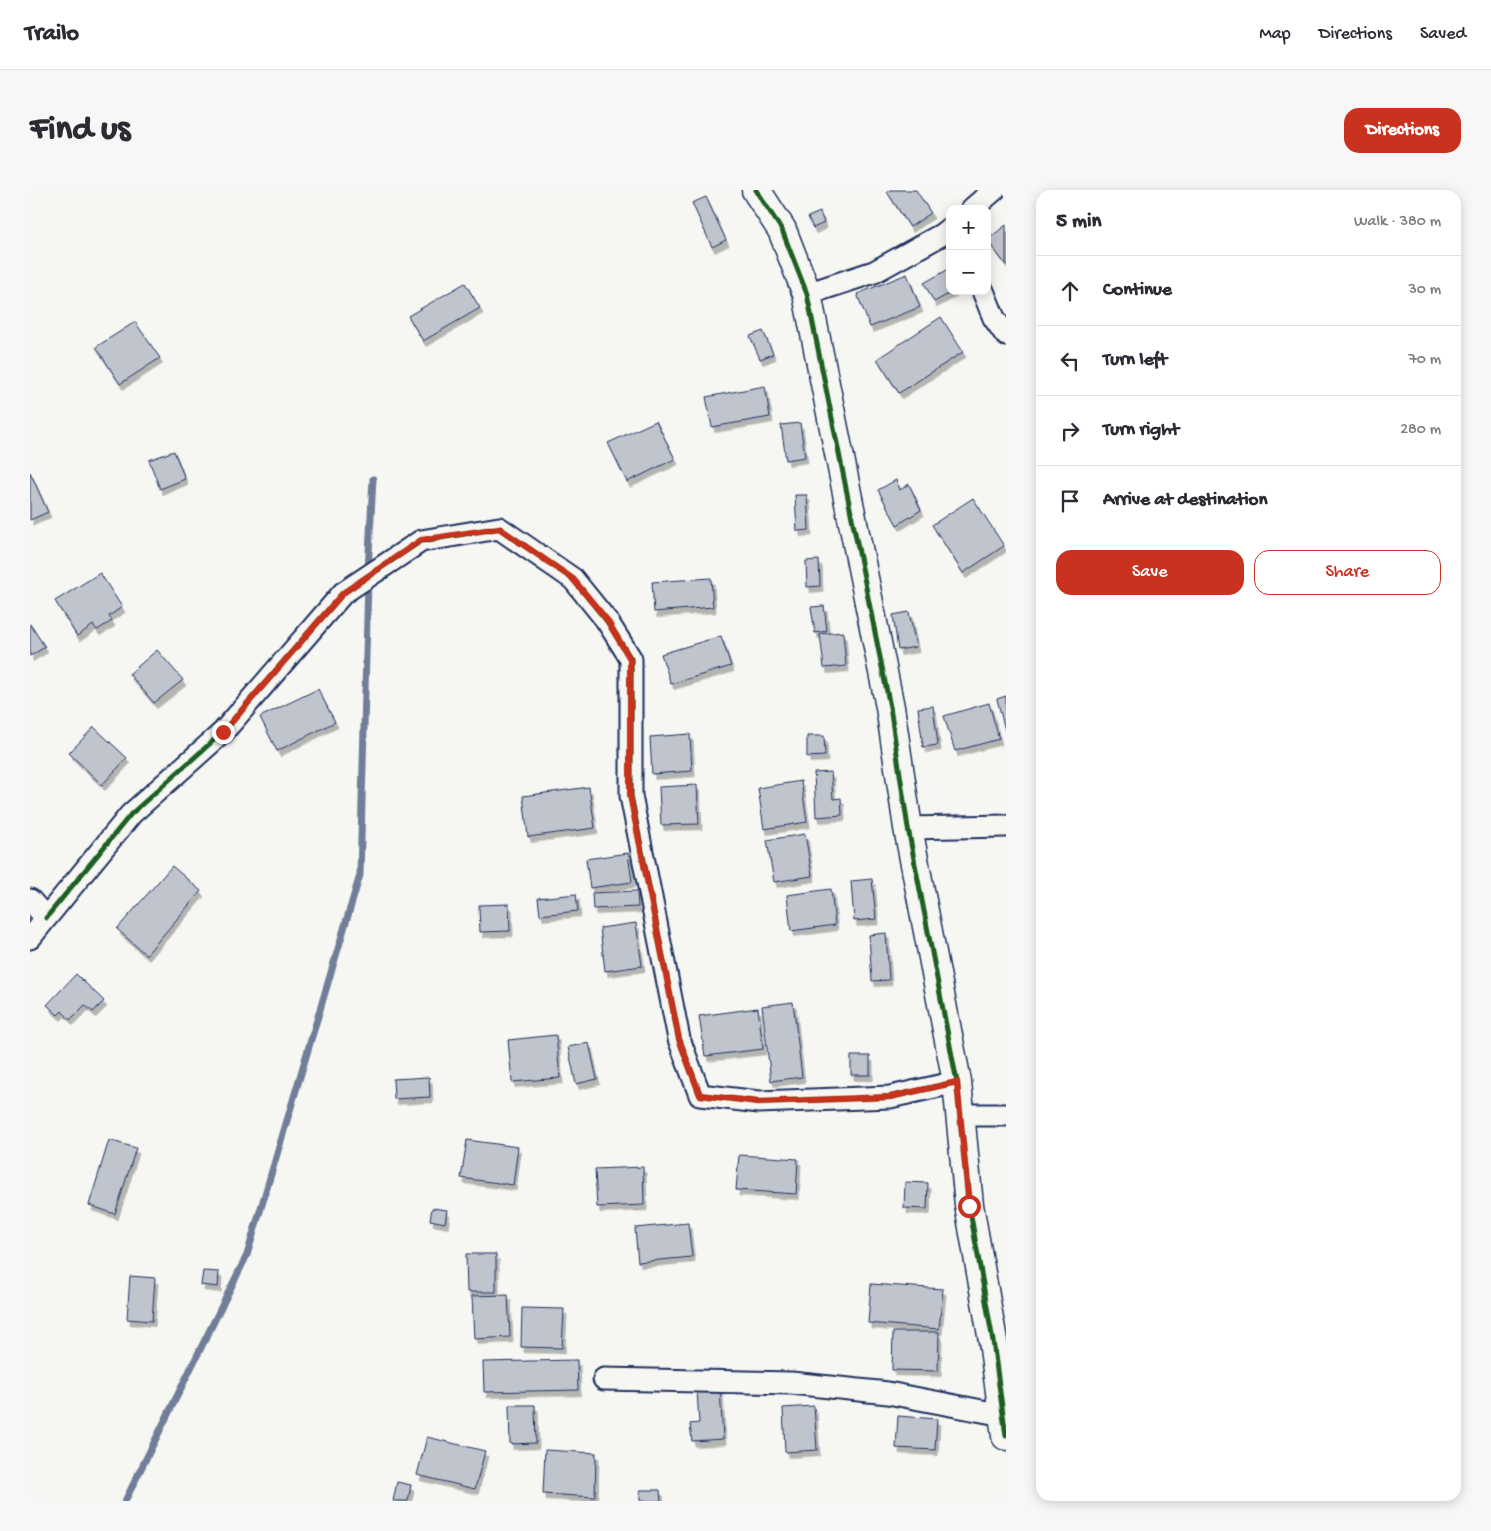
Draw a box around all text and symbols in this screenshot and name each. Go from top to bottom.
text: Trailo [25,20,79,49]
text: Map [1259,24,1291,45]
text: Directions [1319,24,1392,45]
text: Saved [1420,24,1466,45]
button: Directions [1344,108,1461,153]
text: Find us [30,110,130,151]
map controls [946,205,991,295]
button: + [946,205,991,250]
text: 5 min [1056,210,1101,235]
text: Walk · 380 m [1354,213,1441,232]
button: − [946,250,991,295]
icon: ahead [1056,277,1084,305]
text: Continue [1103,279,1172,302]
text: 30 m [1408,281,1441,300]
icon: left [1056,347,1084,375]
text: Turn left [1103,349,1167,372]
text: 70 m [1408,351,1441,370]
icon: right [1056,417,1084,445]
text: Turn right [1103,419,1179,442]
text: 280 m [1400,421,1441,440]
icon: arrive [1056,487,1084,515]
text: Arrive at destination [1103,489,1267,512]
button: Save [1056,550,1244,595]
button: Share [1254,550,1441,595]
route end [212,721,235,744]
route start [958,1195,981,1218]

